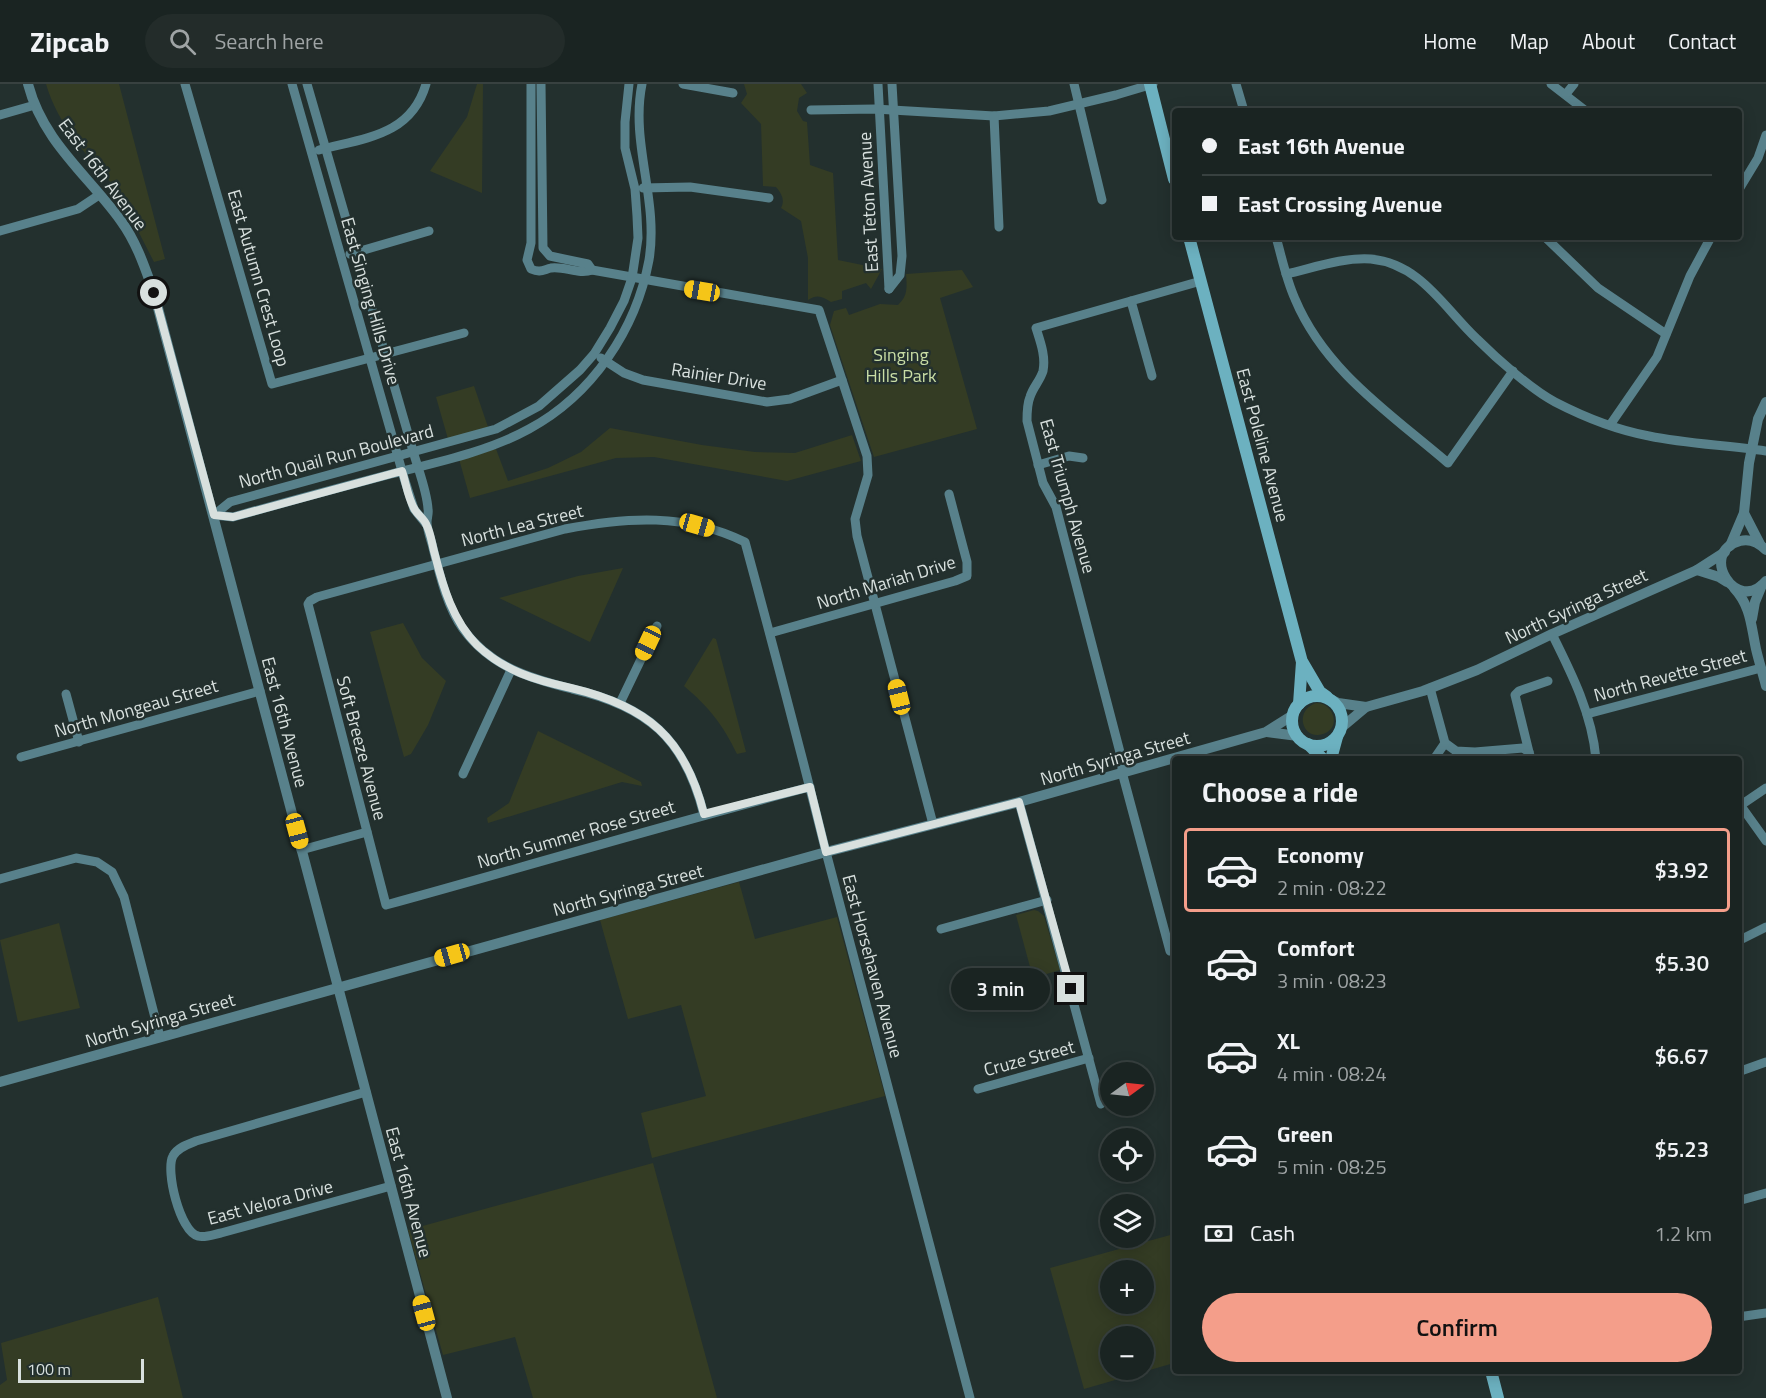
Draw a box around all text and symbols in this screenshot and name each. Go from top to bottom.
search box [145,14,565,68]
text: Zipcab [30,20,109,63]
text: Search here [214,24,324,58]
icon: search [166,25,199,58]
text: Home [1423,25,1477,57]
text: Map [1510,25,1549,57]
text: About [1582,25,1635,57]
text: Contact [1668,25,1736,57]
street label: East 16th Avenue [52,112,154,236]
text: East 16th Avenue [1238,129,1405,163]
street label: East Teton Avenue [851,131,885,273]
street label: East Autumn Crest Loop [221,186,297,370]
text: East Crossing Avenue [1238,187,1442,221]
street label: East Singing Hills Drive [334,214,408,388]
route start [140,279,167,306]
car [683,279,721,303]
park label: Singing Hills Park [865,341,937,389]
street label: Rainier Drive [669,355,769,397]
street label: East Poleline Avenue [1230,365,1296,525]
street label: East Triumph Avenue [1033,416,1103,576]
street label: North Quail Run Boulevard [236,417,436,495]
street label: North Lea Street [458,497,586,553]
car [677,511,717,539]
street label: North Mariah Drive [813,548,959,616]
street label: North Syringa Street [1500,561,1652,651]
car [632,623,664,663]
street label: North Revette Street [1591,641,1750,708]
street label: East 16th Avenue [255,654,315,790]
street label: North Mongeau Street [51,672,222,744]
street label: Soft Breeze Avenue [330,673,394,823]
car [886,677,912,717]
street label: North Syringa Street [1037,724,1194,792]
text: Choose a ride [1202,771,1358,812]
street label: North Summer Rose Street [474,793,679,875]
car [284,811,310,851]
text: Economy [1277,838,1364,872]
icon: car [1205,843,1259,897]
text: $3.92 [1654,853,1709,887]
street label: North Syringa Street [550,857,707,923]
street label: East Horsehaven Avenue [836,871,910,1061]
text: 2 min · 08:22 [1277,872,1387,903]
text: Comfort [1277,931,1355,965]
icon: car [1205,936,1259,990]
car [432,941,472,969]
text: $5.30 [1654,946,1709,980]
text: 3 min · 08:23 [1277,965,1387,996]
callout: 3 min [951,968,1050,1010]
text: 3 min [976,973,1025,1004]
route end [1057,975,1084,1002]
street label: North Syringa Street [82,986,239,1054]
text: XL [1277,1024,1300,1058]
icon: car [1205,1029,1259,1083]
street label: Cruze Street [981,1033,1078,1083]
text: $6.67 [1654,1039,1709,1073]
text: 4 min · 08:24 [1277,1058,1387,1089]
north arrow [1100,1062,1154,1116]
map controls [1100,1062,1154,1380]
text: Green [1277,1117,1333,1151]
icon: car [1205,1122,1259,1176]
street label: East 16th Avenue [379,1124,439,1260]
button: locate [1100,1128,1154,1182]
text: $5.23 [1654,1132,1709,1166]
text: 5 min · 08:25 [1277,1151,1387,1182]
street label: East Velora Drive [204,1172,336,1232]
button: layers [1100,1194,1154,1248]
text: Cash [1250,1216,1295,1250]
icon: cash [1202,1217,1235,1250]
text: 1.2 km [1655,1218,1712,1249]
button: + [1100,1260,1154,1314]
car [411,1293,437,1333]
button: Confirm [1202,1293,1712,1362]
button: − [1100,1326,1154,1380]
scale bar [18,1356,144,1384]
text: 100 m [27,1357,71,1381]

